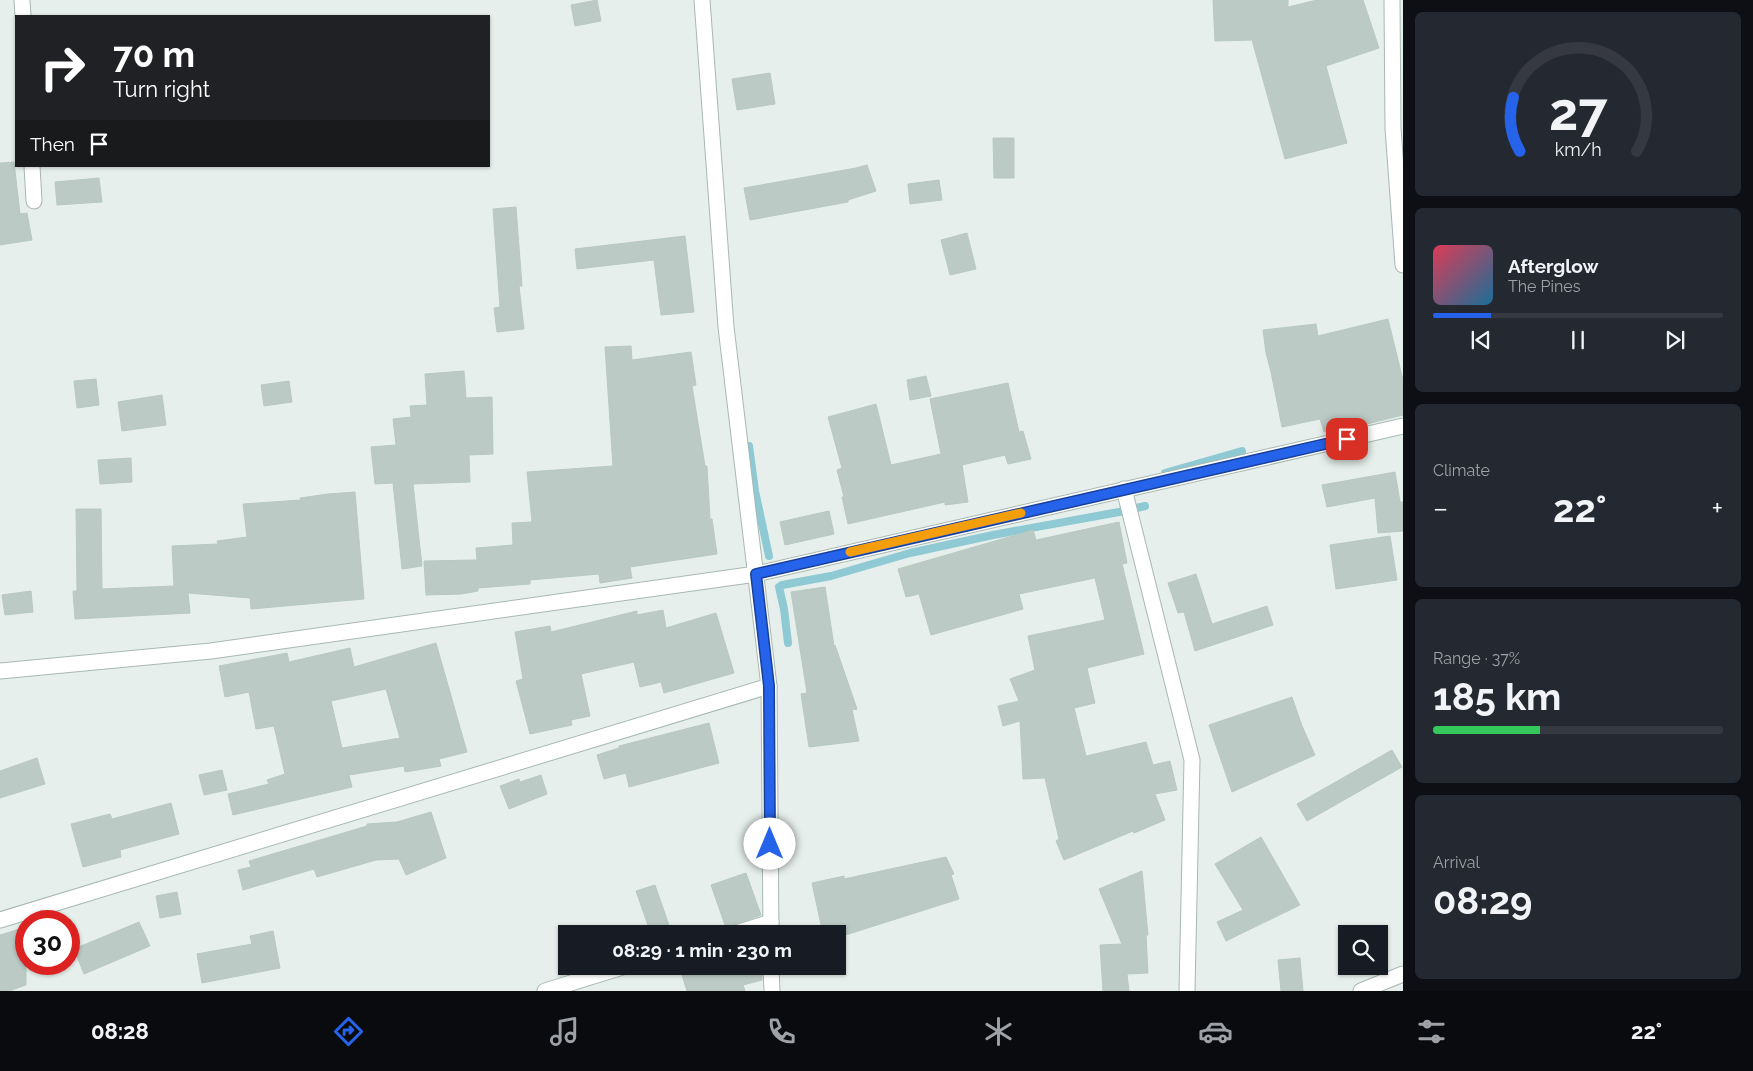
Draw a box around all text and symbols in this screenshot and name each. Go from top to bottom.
text: 70 m [113,34,195,75]
icon: right [30,35,95,100]
text: Turn right [113,76,210,102]
text: 27 [1549,81,1608,142]
icon: arrive [85,130,113,158]
text: Then [30,133,75,155]
text: km/h [1554,139,1602,160]
text: Afterglow [1508,255,1598,277]
text: The Pines [1508,277,1580,296]
icon: previous [1467,326,1495,354]
icon: pause [1564,326,1592,354]
icon: next [1661,326,1689,354]
pin [1326,418,1368,460]
icon: arrive [1333,425,1361,453]
text: Climate [1433,461,1490,480]
text: 22° [1553,486,1606,531]
text: − [1433,492,1448,525]
text: + [1711,492,1723,525]
text: Range · 37% [1433,649,1520,668]
text: 185 km [1433,674,1561,719]
position arrow [743,817,795,869]
text: Arrival [1433,853,1480,872]
text: 08:29 [1433,878,1532,923]
speed limit sign: 30 [15,910,80,975]
map controls [1338,925,1388,975]
button: search [1338,925,1388,975]
text: 08:29 · 1 min · 230 m [612,939,792,961]
icon: directions [331,1014,366,1049]
icon: music [547,1014,582,1049]
icon: phone [764,1014,799,1049]
icon: climate [981,1014,1016,1049]
icon: car [1198,1014,1233,1049]
icon: filters [1414,1014,1449,1049]
text: 08:28 [91,1018,149,1044]
text: 22° [1631,1018,1662,1044]

